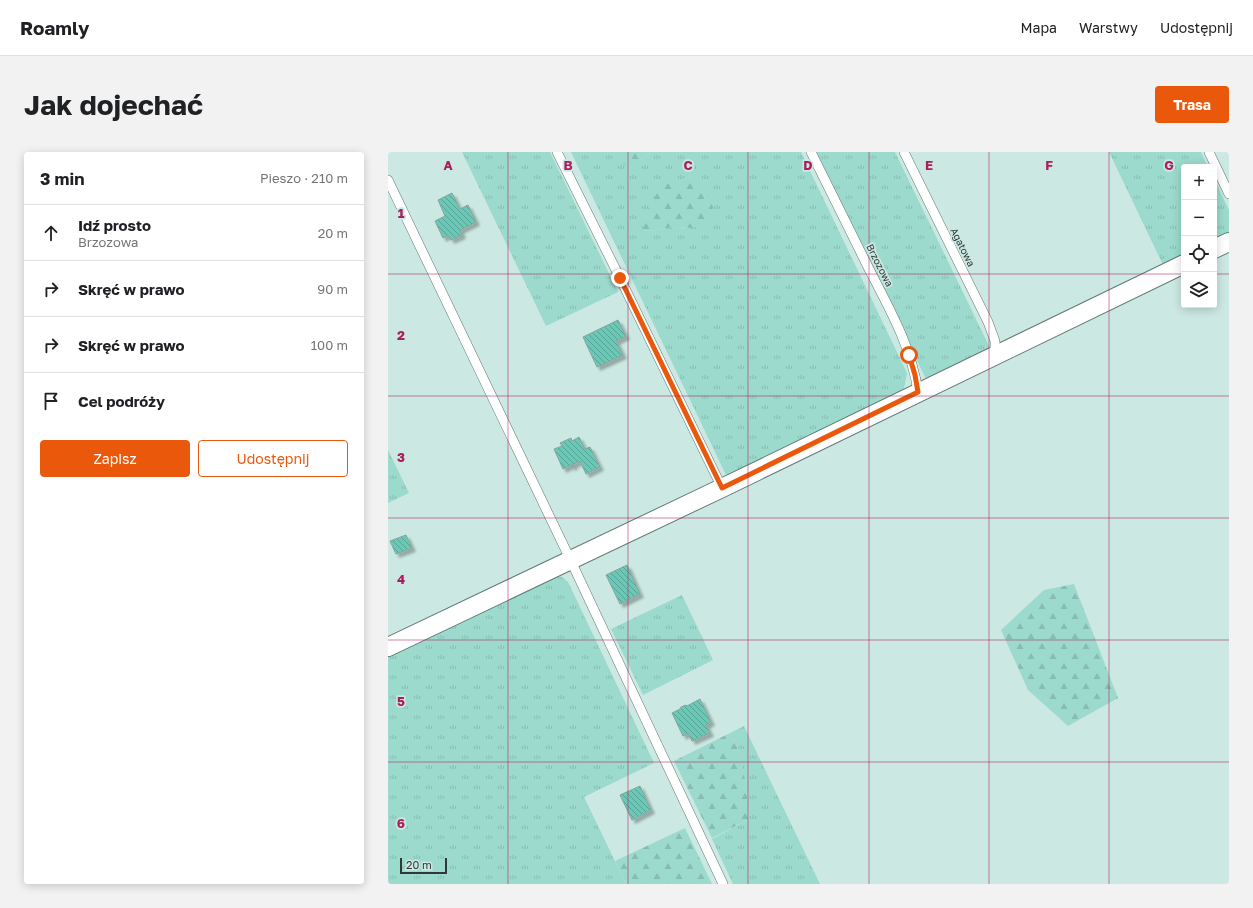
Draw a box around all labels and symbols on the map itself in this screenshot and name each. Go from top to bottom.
text: A [443,157,453,173]
text: B [563,157,573,173]
text: C [683,157,693,173]
text: D [803,157,813,173]
text: E [925,157,933,173]
text: F [1045,157,1053,173]
text: G [1164,157,1174,173]
text: 1 [398,205,405,221]
street label: Agatowa [948,226,978,268]
street label: Brzozowa [864,242,896,288]
route end [611,269,629,287]
text: 2 [397,327,405,343]
route start [900,346,918,364]
text: 3 [397,449,405,465]
text: 4 [397,571,405,587]
text: 5 [397,693,405,709]
text: 6 [397,815,405,831]
scale bar [400,856,447,875]

